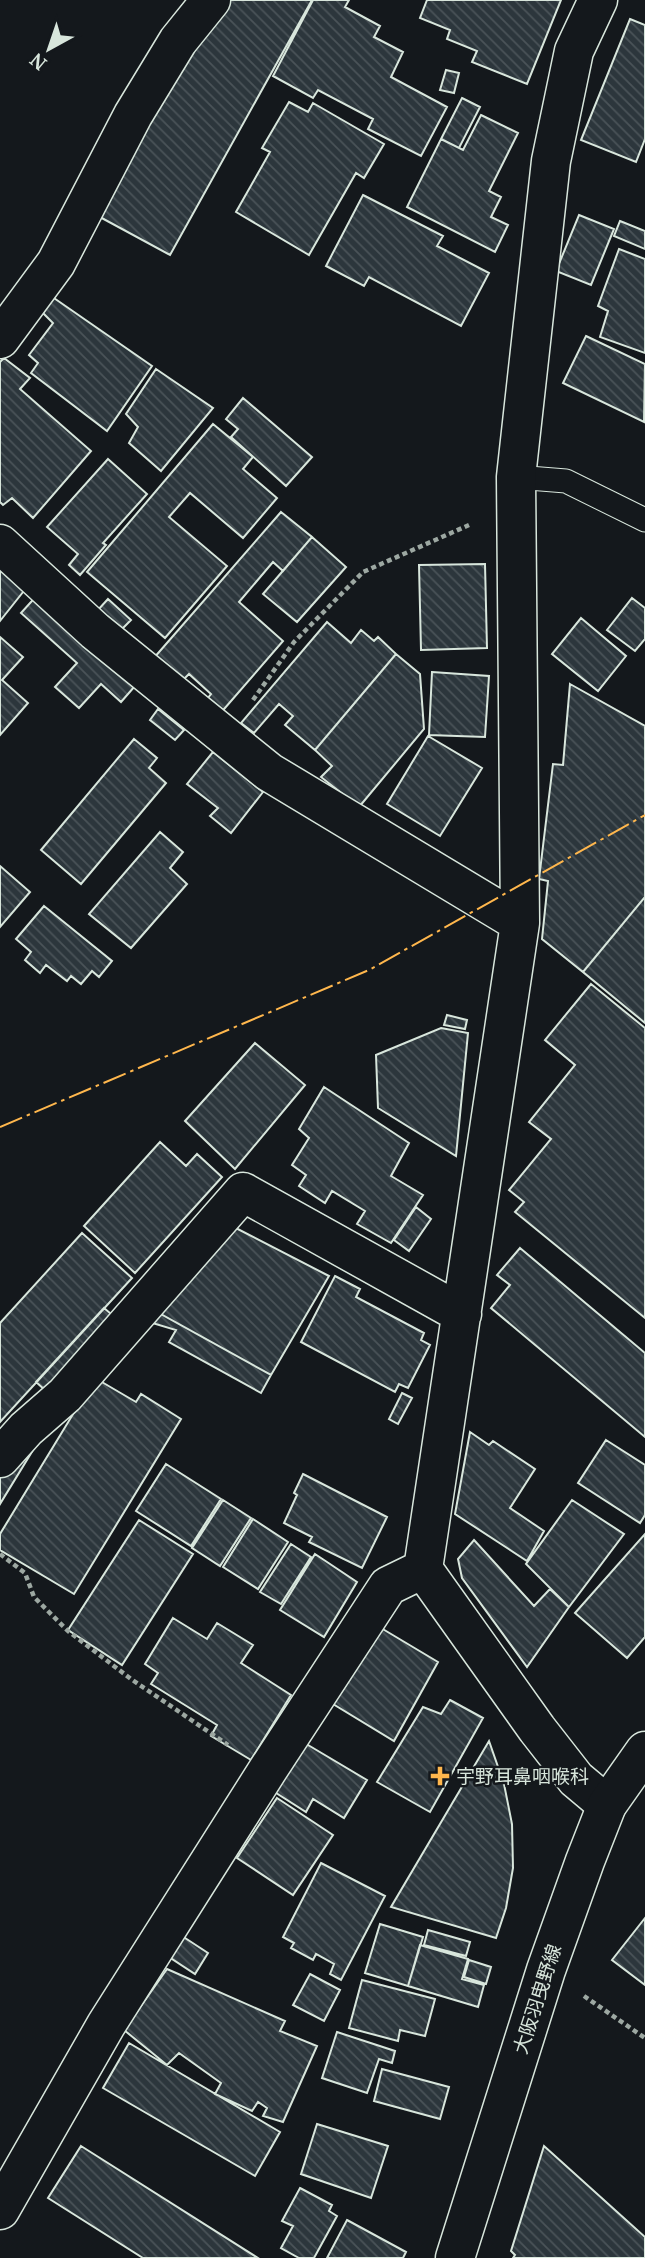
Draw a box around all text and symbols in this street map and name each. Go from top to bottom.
north arrow [14,14,84,84]
text: N [24,48,51,77]
place label: 宇野耳鼻咽喉科 [456,1763,589,1788]
marker: 宇野耳鼻咽喉科 [430,1766,450,1786]
street label: 大阪羽曳野線 [507,1941,566,2057]

